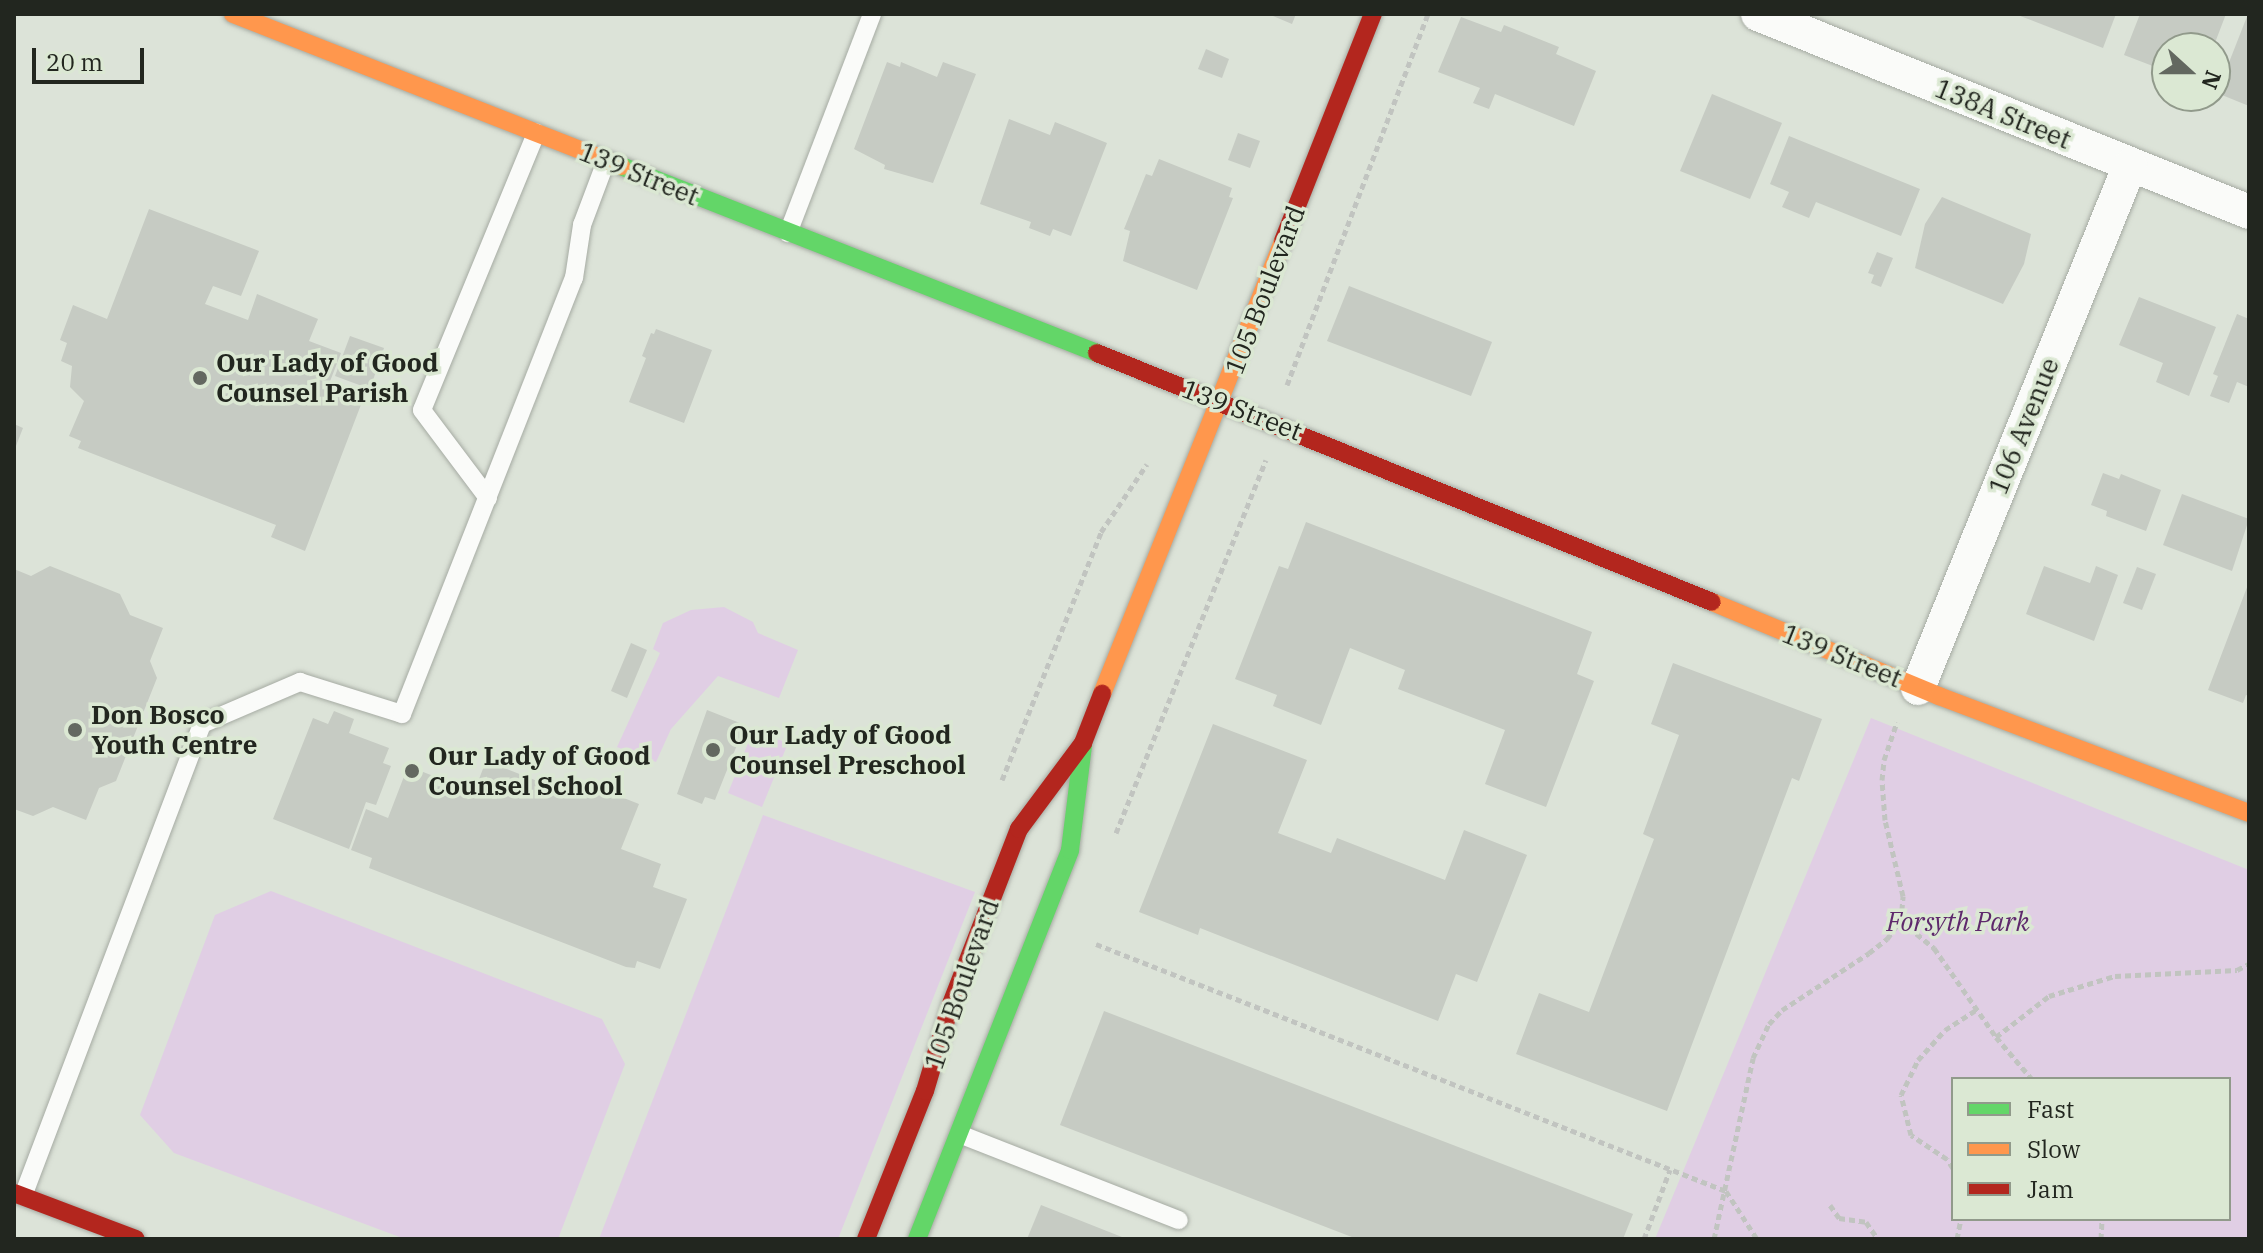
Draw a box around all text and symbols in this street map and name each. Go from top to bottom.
scale bar [36,32,148,82]
north arrow [2151,32,2231,112]
text: 20 m [46,46,103,78]
text: N [2195,67,2229,93]
street label: 138A Street [1931,73,2075,155]
street label: 139 Street [575,136,703,212]
street label: 105 Boulevard [1219,201,1311,379]
place label: Our Lady of Good Counsel Parish [216,347,439,408]
street label: 106 Avenue [1983,353,2065,499]
marker: Our Lady of Good Counsel Parish [191,369,209,387]
street label: 139 Street [1178,373,1306,447]
street label: 139 Street [1778,618,1906,694]
place label: Don Bosco Youth Centre [91,699,257,760]
place label: Our Lady of Good Counsel Preschool [729,719,966,780]
marker: Don Bosco Youth Centre [66,721,84,739]
place label: Our Lady of Good Counsel School [428,740,651,802]
marker: Our Lady of Good Counsel Preschool [704,741,722,759]
marker: Our Lady of Good Counsel School [403,762,421,780]
street label: 105 Boulevard [918,895,1006,1073]
park label: Forsyth Park [1886,906,2030,938]
legend [1951,1077,2231,1221]
text: Fast [2027,1093,2074,1125]
text: Slow [2027,1133,2080,1165]
text: Jam [2027,1173,2074,1205]

